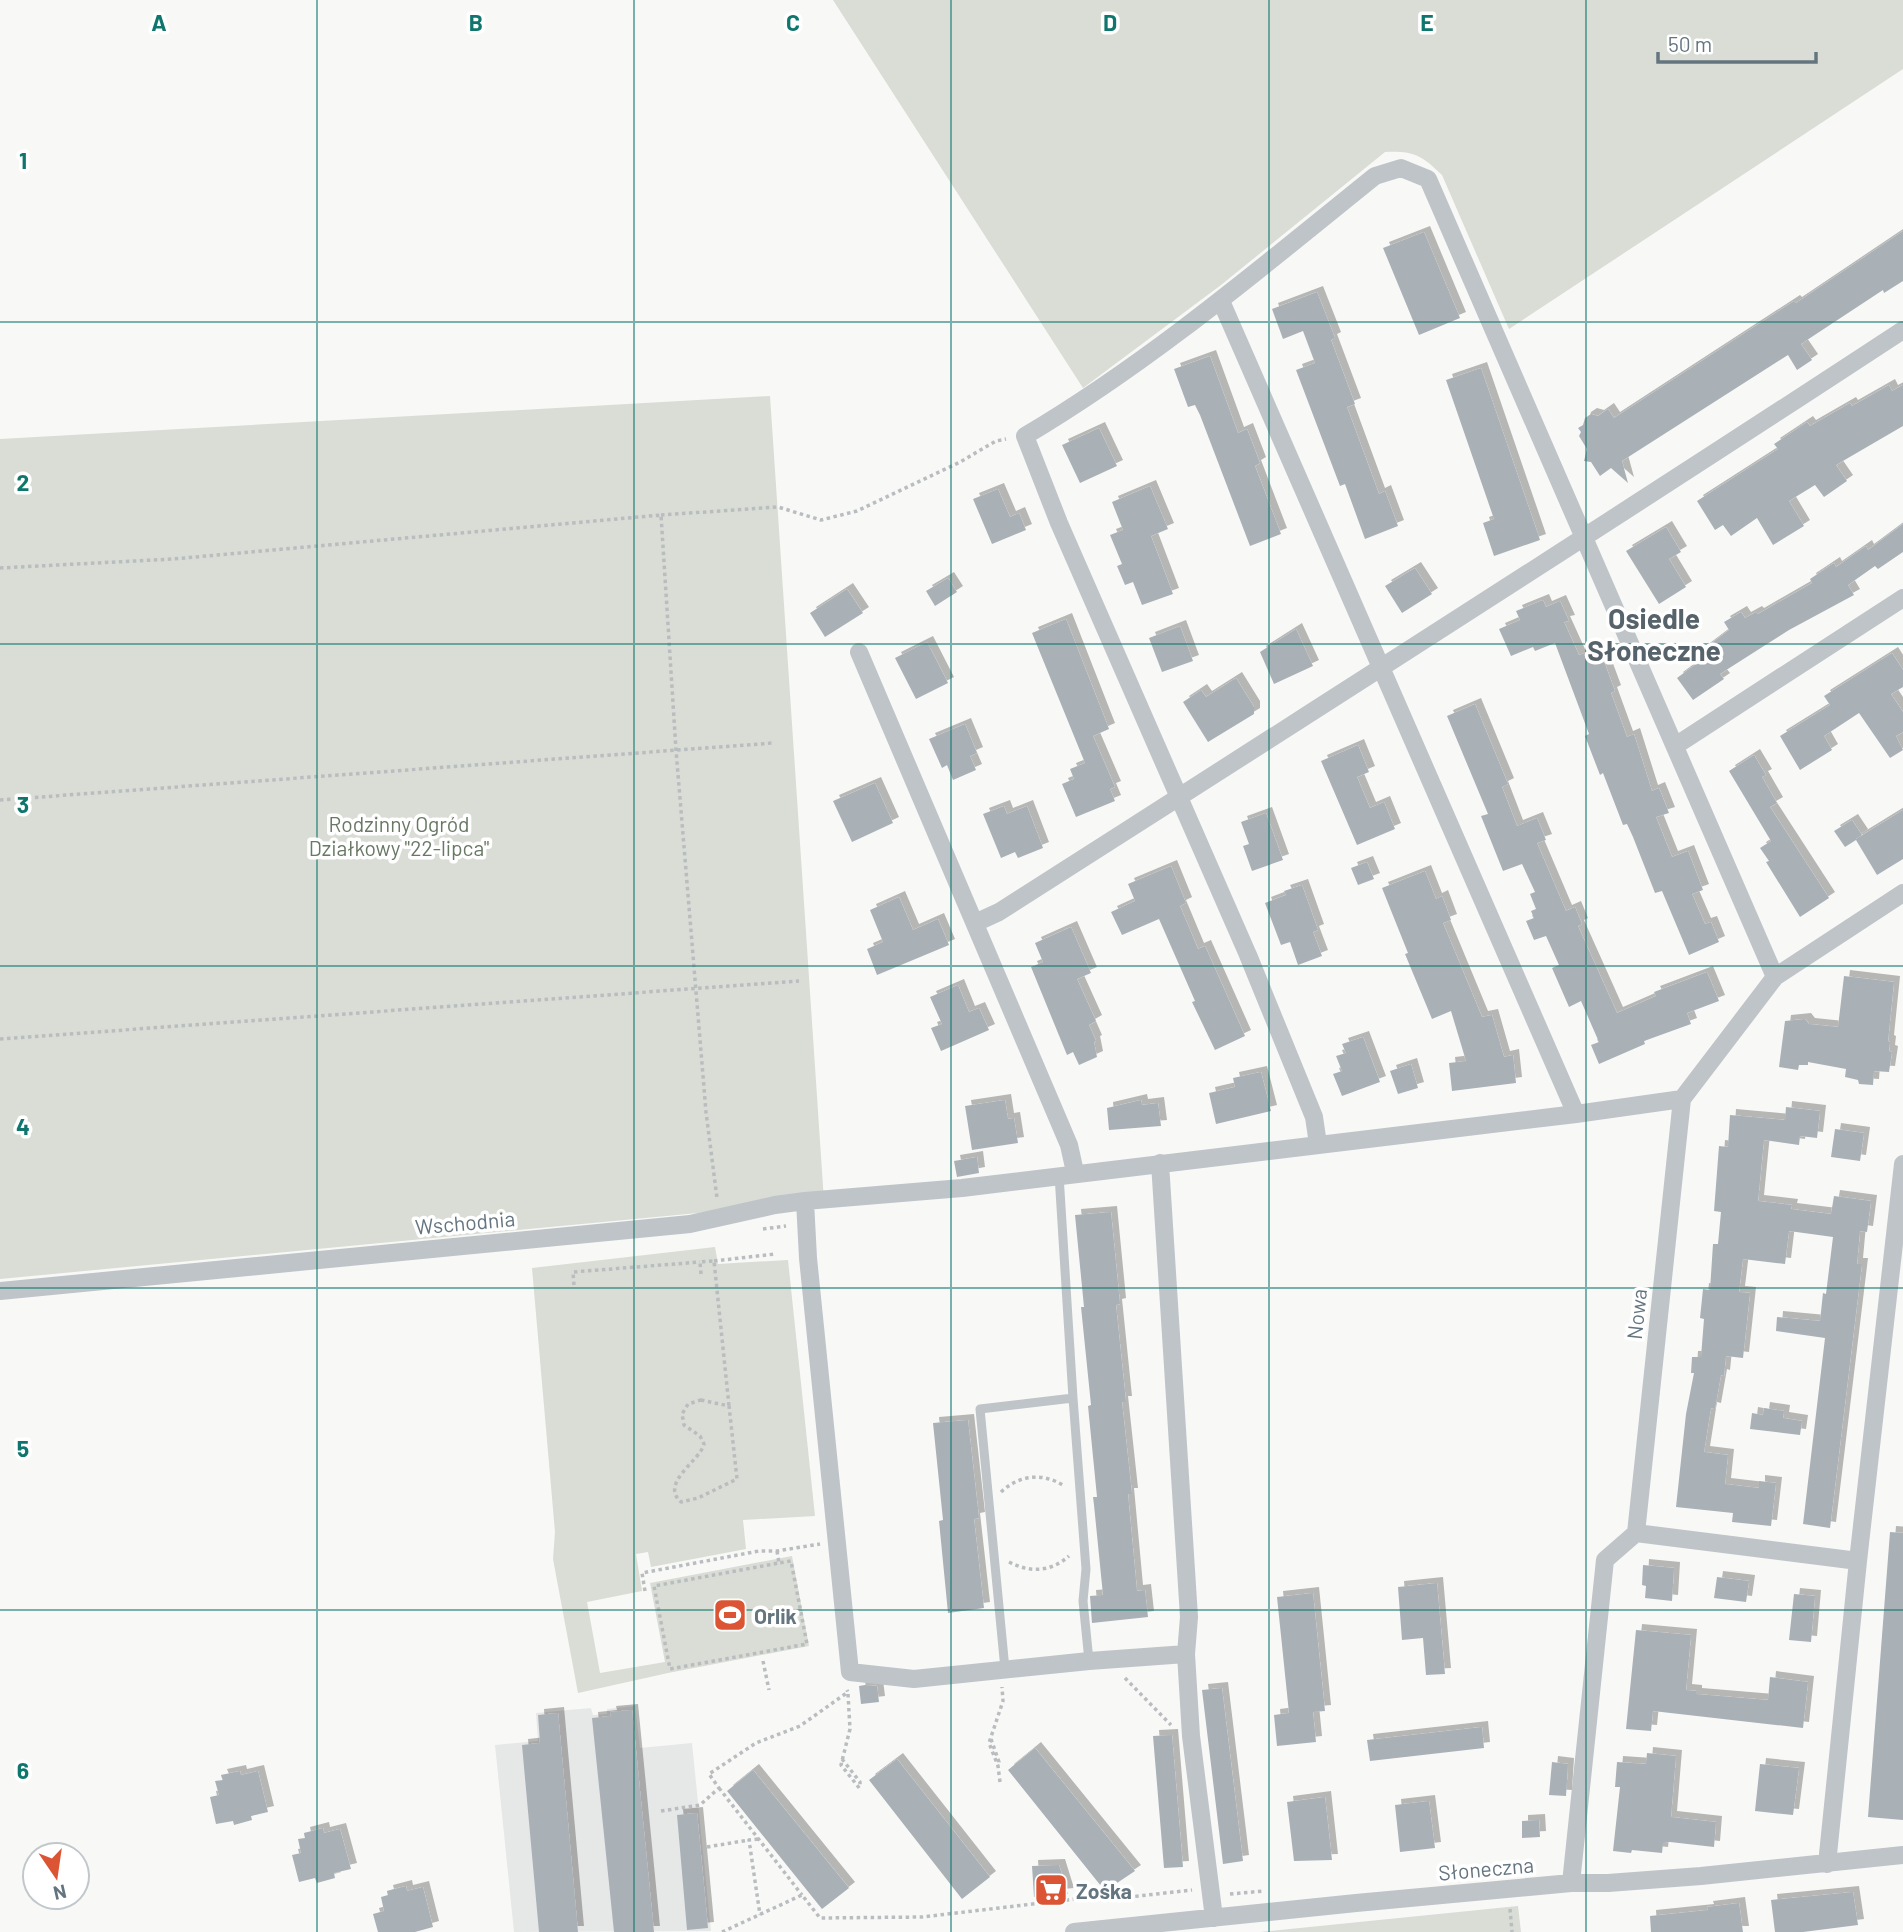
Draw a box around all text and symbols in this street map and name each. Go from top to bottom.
text: A [151,8,167,36]
text: B [469,8,483,36]
text: C [786,8,800,36]
text: D [1103,8,1117,36]
text: E [1420,8,1434,36]
scale bar [1658,21,1815,65]
text: 50 m [1668,31,1712,56]
text: 1 [19,146,27,174]
text: 2 [17,468,29,496]
district label: Osiedle Słoneczne [1587,601,1721,667]
text: 3 [17,790,29,818]
park label: Rodzinny Ogród Działkowy "22-lipca" [309,811,489,860]
text: 4 [16,1112,30,1140]
street label: Wschodnia [414,1205,516,1239]
street label: Nowa [1621,1287,1651,1341]
text: 5 [17,1434,29,1462]
sports icon: Orlik [711,1596,749,1634]
place label: Orlik [754,1603,797,1628]
text: 6 [17,1756,29,1784]
north arrow [21,1841,91,1911]
street label: Słoneczna [1437,1851,1535,1885]
supermarket icon: Zośka [1032,1871,1070,1909]
place label: Zośka [1076,1878,1132,1903]
text: N [51,1880,69,1906]

